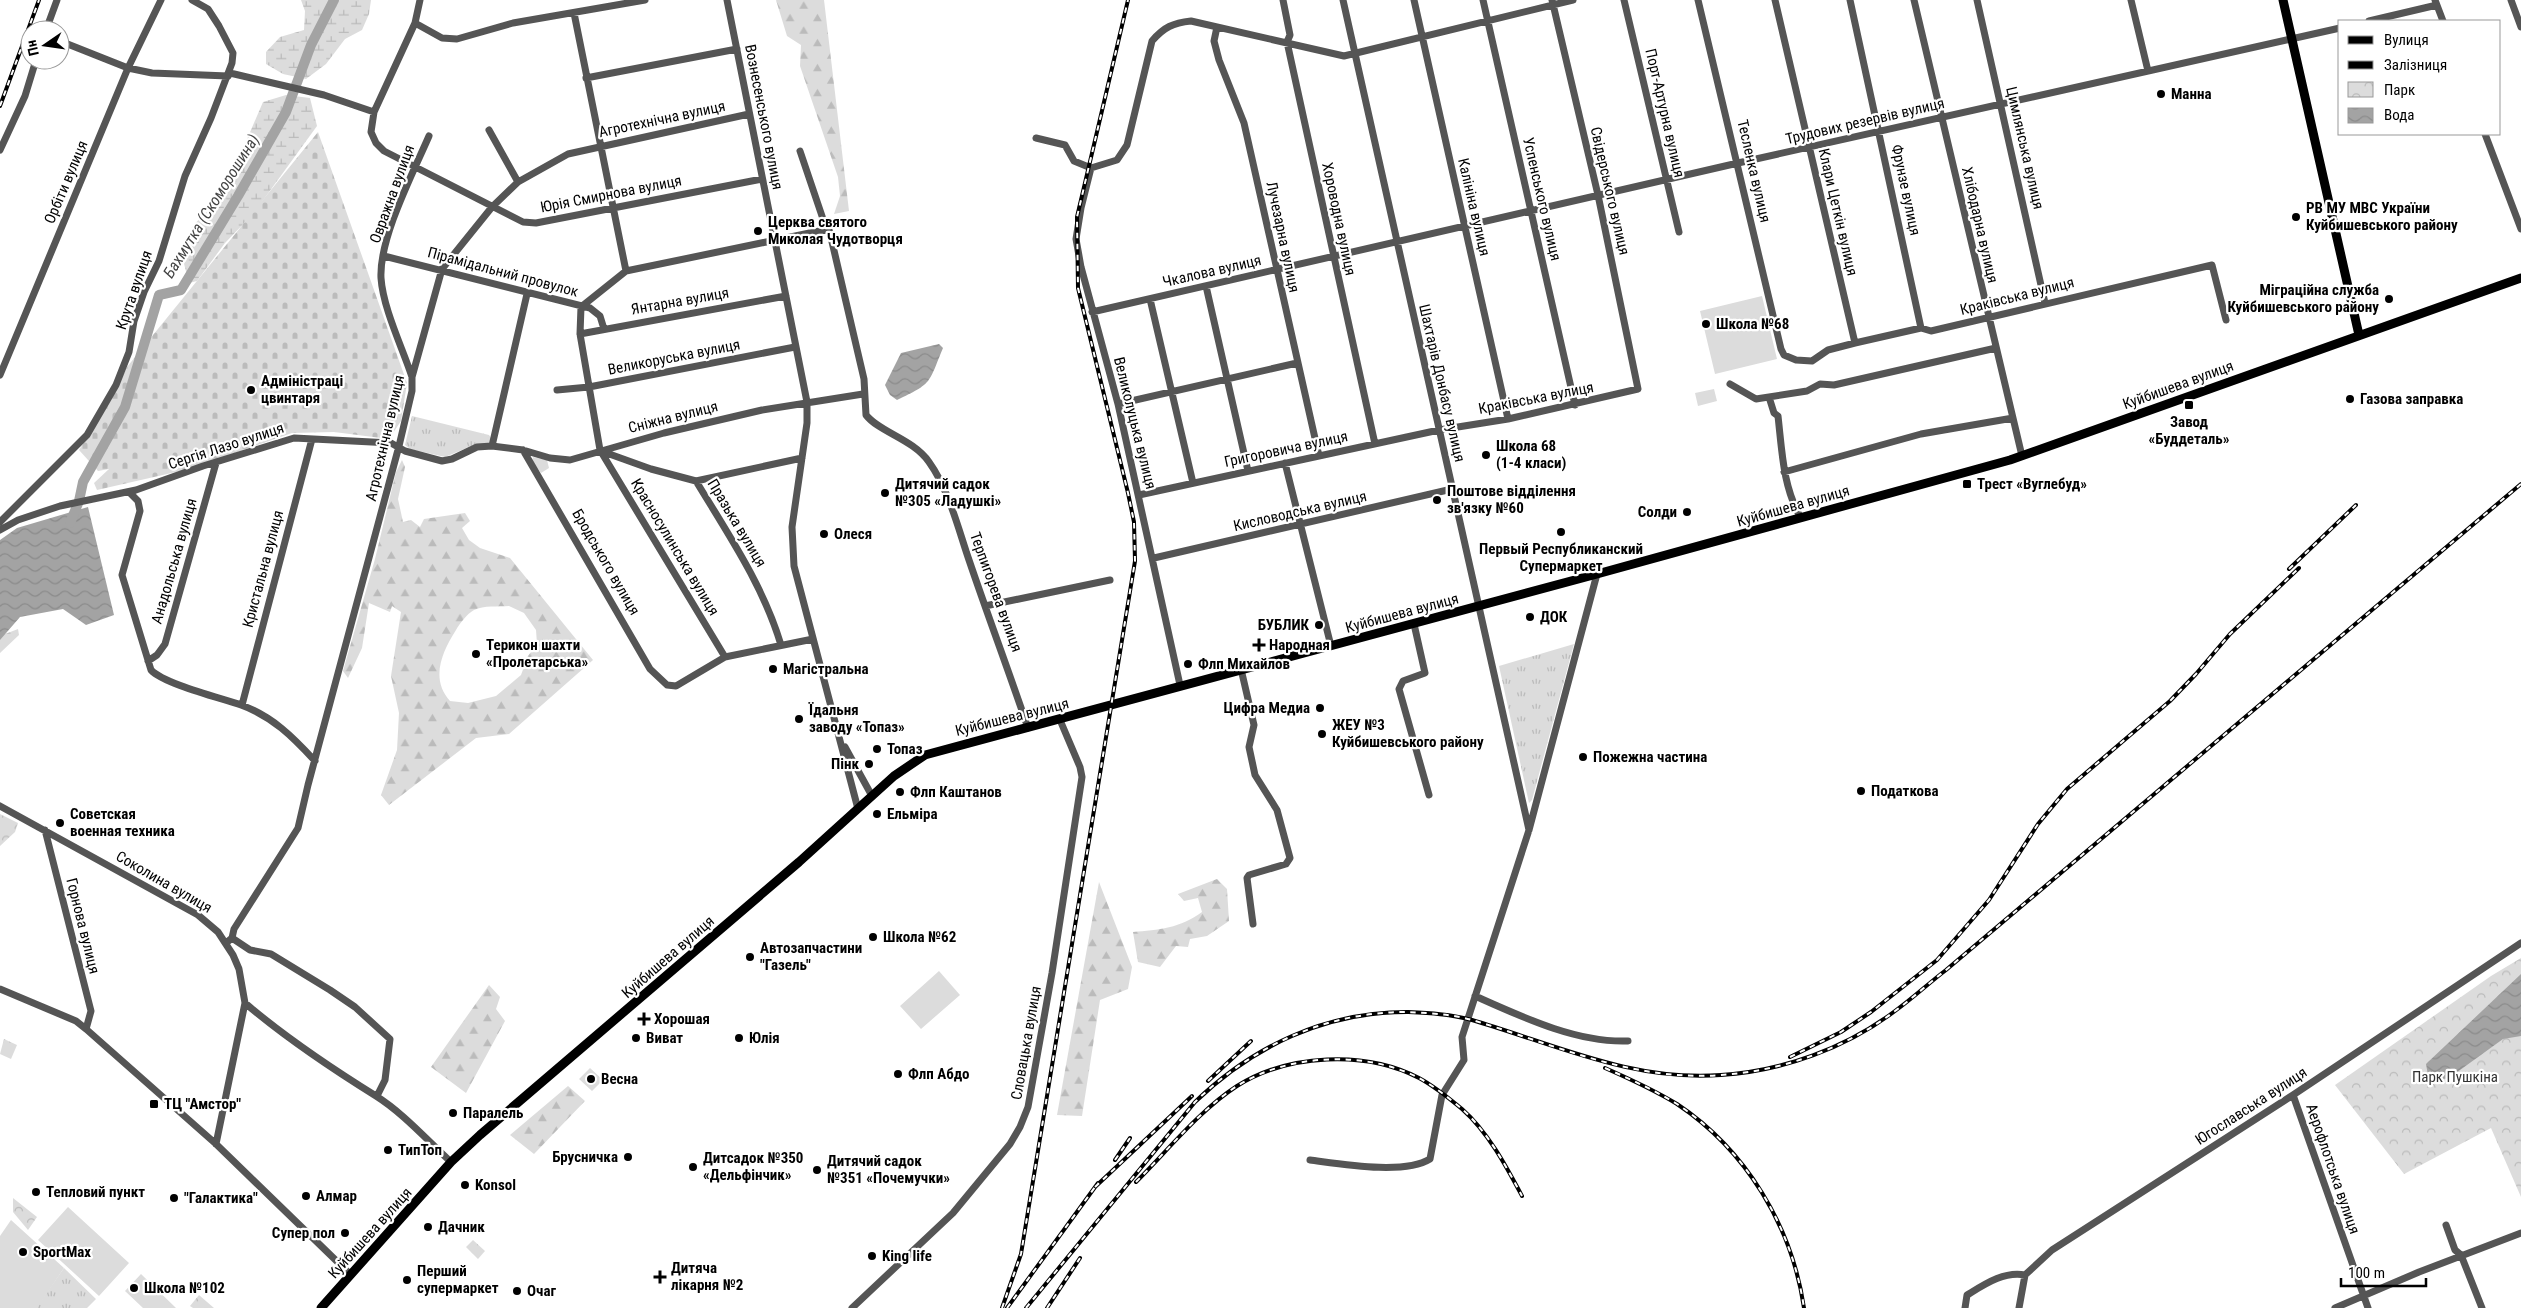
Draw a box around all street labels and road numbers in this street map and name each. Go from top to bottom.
street label: Вознесенського вулиця [741,43,787,191]
street label: Порт-Артурна вулиця [1641,47,1689,179]
street label: Цимлянська вулиця [2002,85,2048,211]
street label: Трудових резервів вулиця [1784,94,1946,148]
street label: Агротехнічна вулиця [597,97,727,141]
street label: Тесленка вулиця [1733,118,1775,224]
street label: Свідерського вулиця [1586,125,1634,257]
street label: Успенського вулиця [1519,136,1565,262]
street label: Орбіти вулиця [40,138,92,226]
street label: Овражна вулиця [366,142,418,246]
street label: Фрунзе вулиця [1888,143,1924,237]
street label: Клари Цеткін вулиця [1815,147,1861,277]
street label: Калініна вулиця [1454,156,1494,258]
street label: Хороводна вулиця [1318,161,1360,277]
street label: Хлібодарна вулиця [1958,165,2002,285]
street label: Юрія Смирнова вулиця [539,171,683,217]
street label: Лучезарна вулиця [1262,180,1304,294]
street label: Пірамідальний провулок [426,243,580,301]
street label: Крута вулиця [112,248,156,332]
street label: Чкалова вулиця [1161,251,1263,291]
street label: Краківська вулиця [1958,273,2076,319]
street label: Янтарна вулиця [630,284,730,318]
street label: Шахтарів Донбасу вулиця [1415,302,1469,464]
street label: Великоруська вулиця [606,335,742,379]
street label: Великолуцька вулиця [1110,355,1160,491]
street label: Куйбишева вулиця [2120,357,2236,413]
street label: Агротехнічна вулиця [362,373,408,503]
street label: Краківська вулиця [1477,378,1595,418]
street label: Сніжна вулиця [626,397,720,437]
street label: Сергія Лазо вулиця [166,419,286,473]
street label: Григоровича вулиця [1223,427,1349,471]
street label: Красносулинська вулиця [627,475,723,619]
street label: Празька вулиця [704,476,770,570]
street label: Куйбишева вулиця [1735,481,1851,531]
street label: Кисловодська вулиця [1232,487,1368,535]
street label: Анадольська вулиця [147,496,201,626]
street label: Бродського вулиця [568,506,644,618]
street label: Кристальна вулиця [239,508,287,630]
street label: Терпигорева вулиця [966,530,1026,654]
street label: Куйбишева вулиця [1343,589,1461,637]
street label: Куйбишева вулиця [953,694,1071,740]
street label: Соколина вулиця [113,847,215,917]
street label: Горнова вулиця [62,876,104,976]
street label: Куйбишева вулиця [618,912,718,1002]
street label: Словацька вулиця [1007,985,1045,1101]
street label: Югославська вулиця [2192,1063,2310,1149]
street label: Аерофлотська вулиця [2302,1101,2364,1237]
street label: Куйбишева вулиця [324,1184,416,1282]

